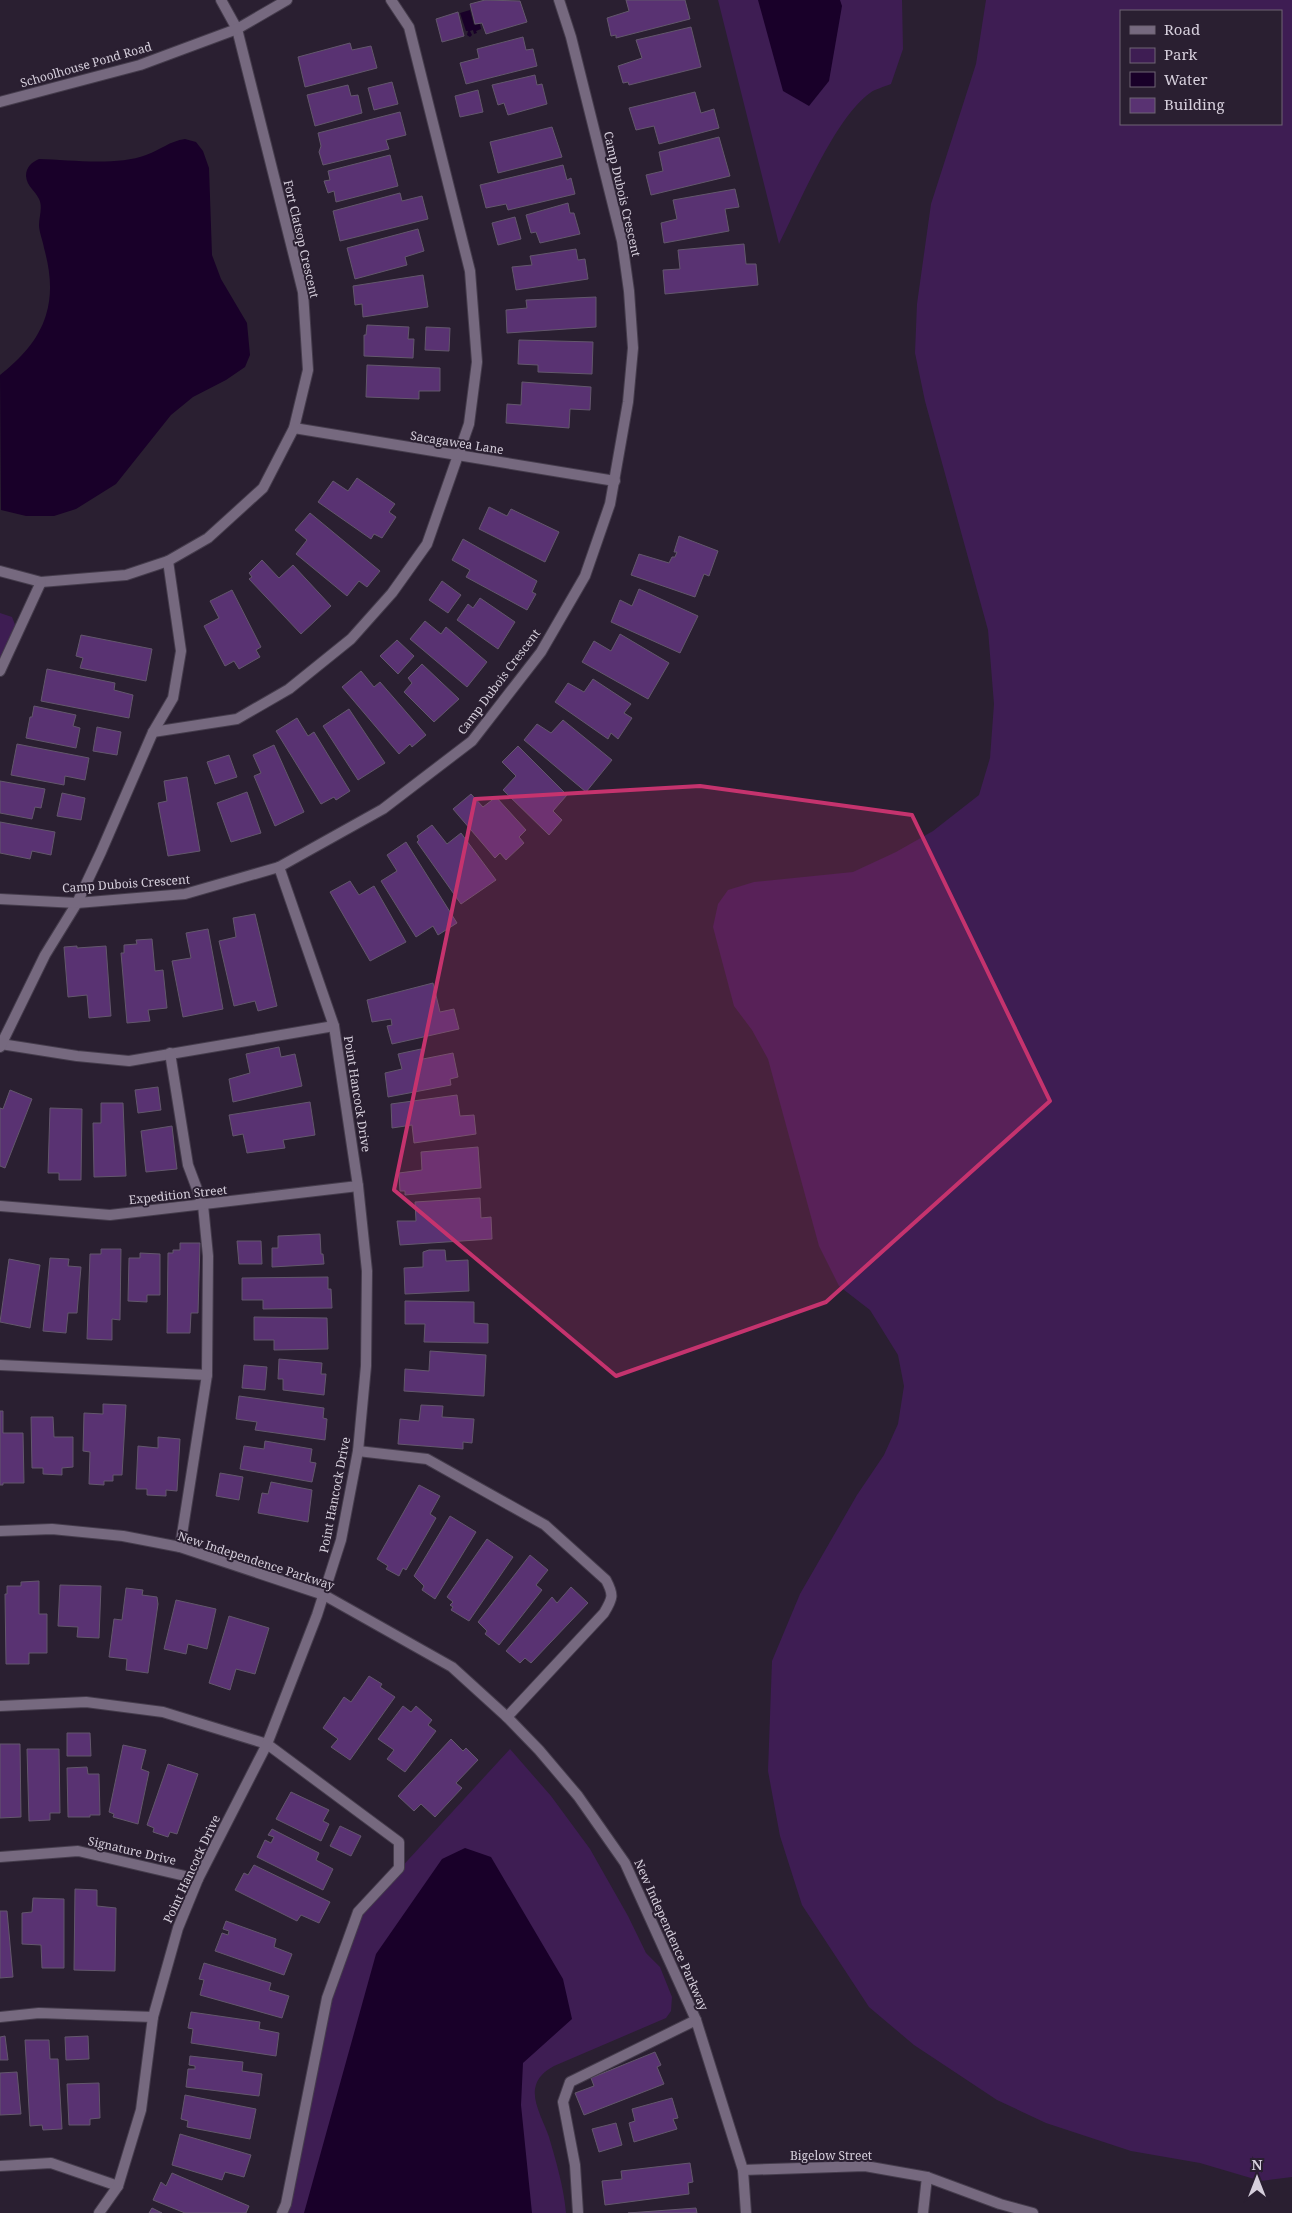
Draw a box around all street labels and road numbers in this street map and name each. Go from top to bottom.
street label: Schoolhouse Pond Road [18,37,154,91]
street label: Camp Dubois Crescent [600,130,645,258]
street label: Fort Clatsop Crescent [280,178,323,300]
street label: Sacagawea Lane [409,427,505,458]
street label: Camp Dubois Crescent [453,625,544,738]
street label: Camp Dubois Crescent [61,871,190,896]
street label: Point Hancock Drive [340,1035,375,1153]
street label: Expedition Street [128,1181,228,1208]
street label: Point Hancock Drive [315,1436,354,1554]
street label: New Independence Parkway [176,1527,337,1594]
street label: Point Hancock Drive [159,1812,224,1926]
street label: Signature Drive [86,1832,178,1869]
street label: New Independence Parkway [630,1857,713,2013]
street label: Bigelow Street [790,2147,872,2164]

